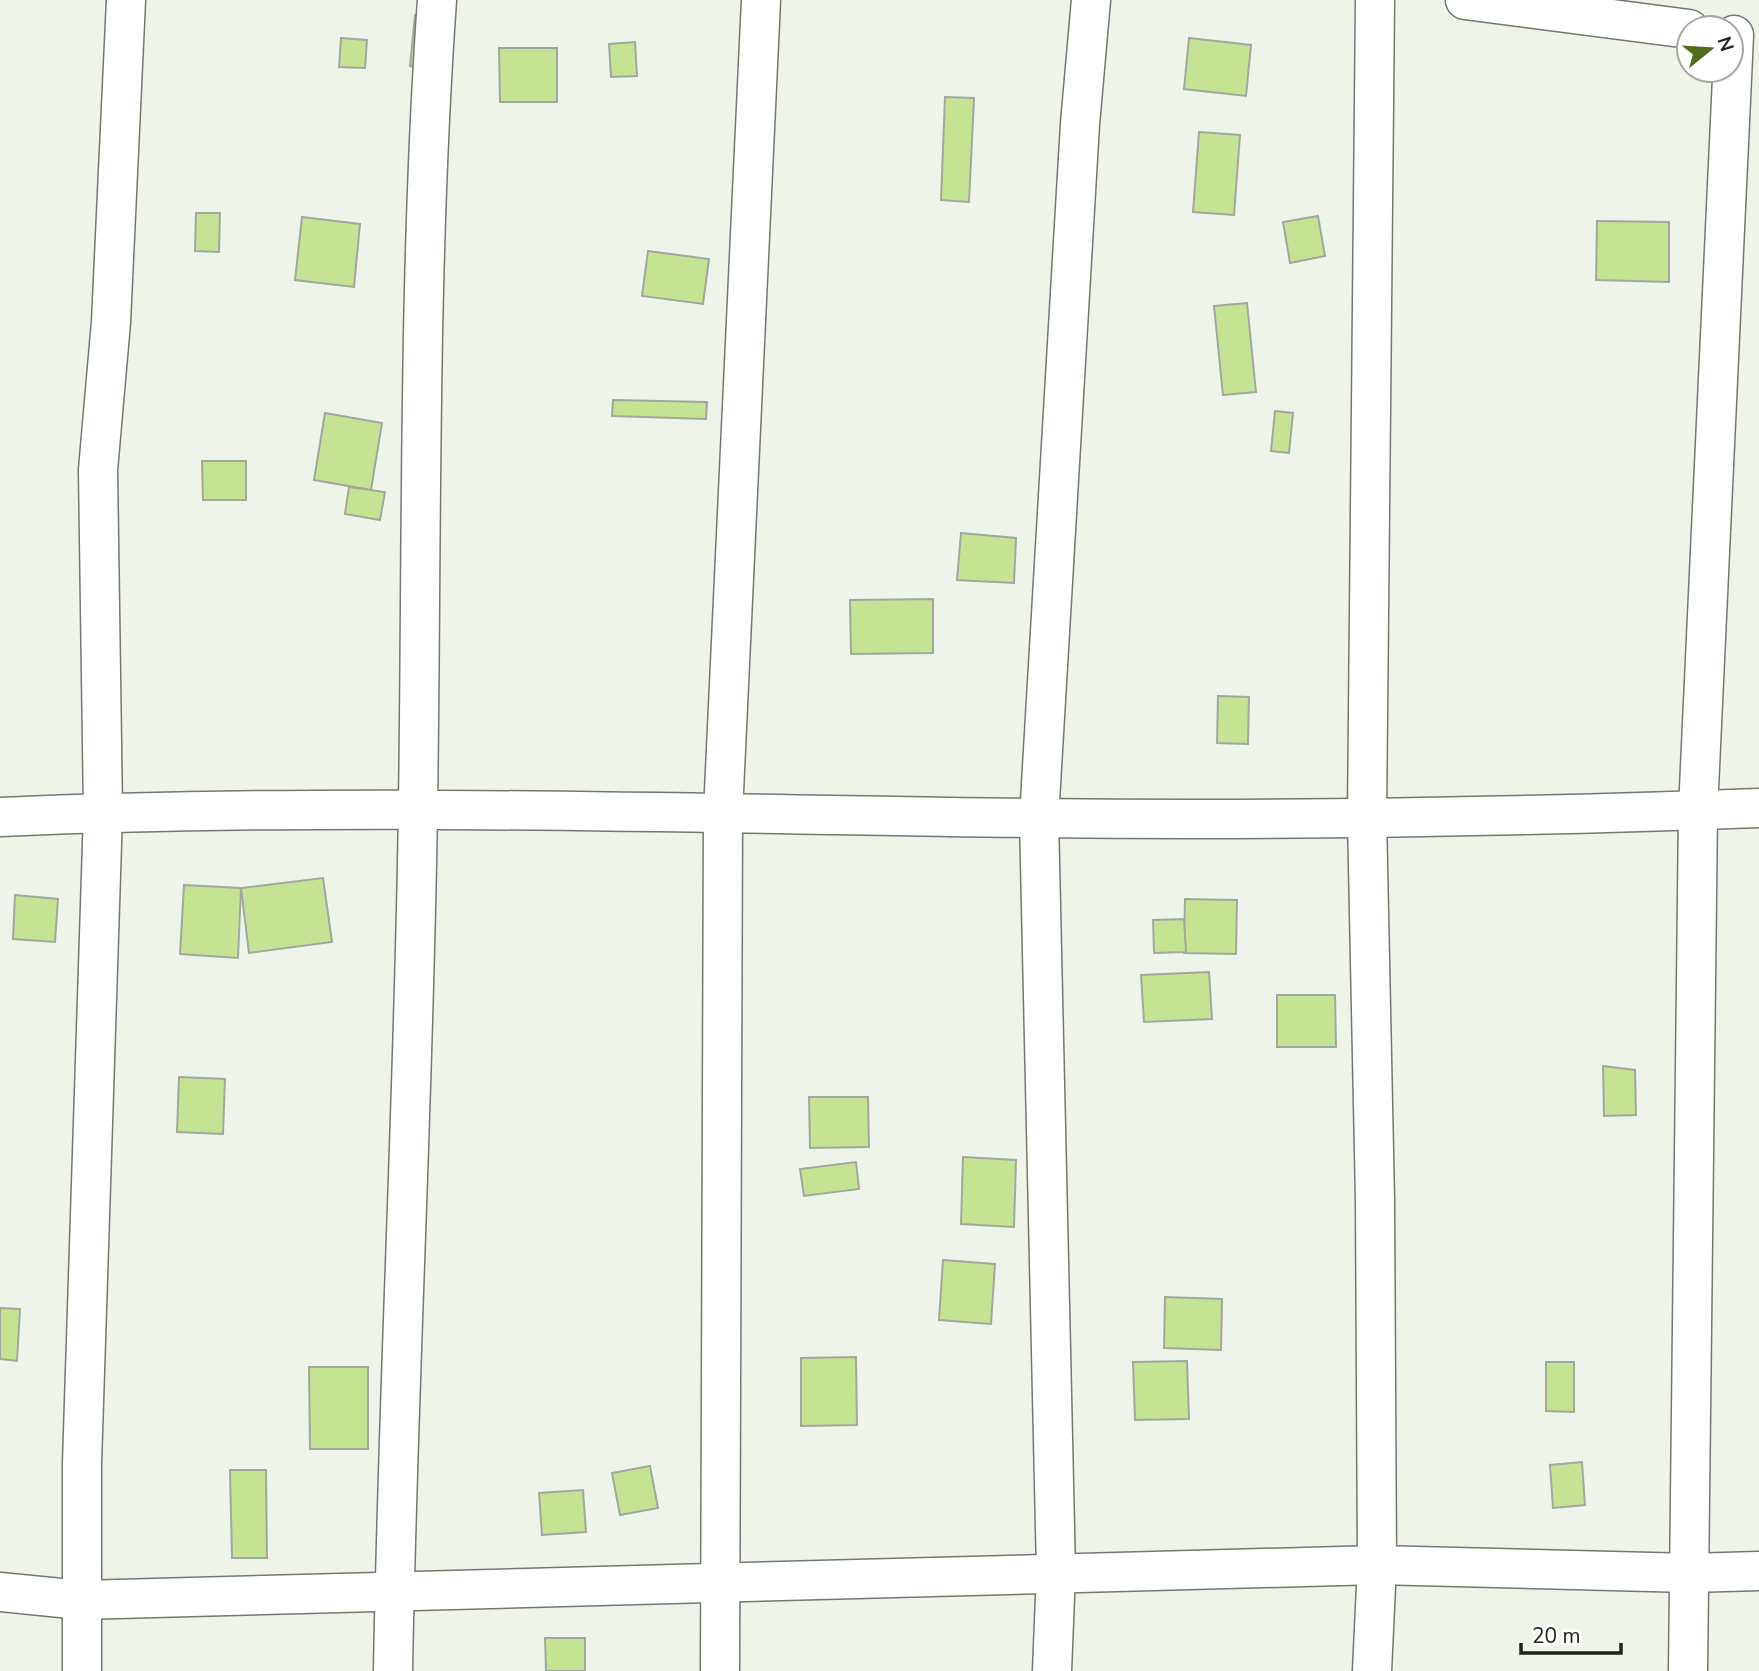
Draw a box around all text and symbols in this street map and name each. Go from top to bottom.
north arrow [1675,14,1745,84]
text: N [1711,33,1740,55]
scale bar [1521,1612,1621,1656]
text: 20 m [1532,1622,1581,1650]

